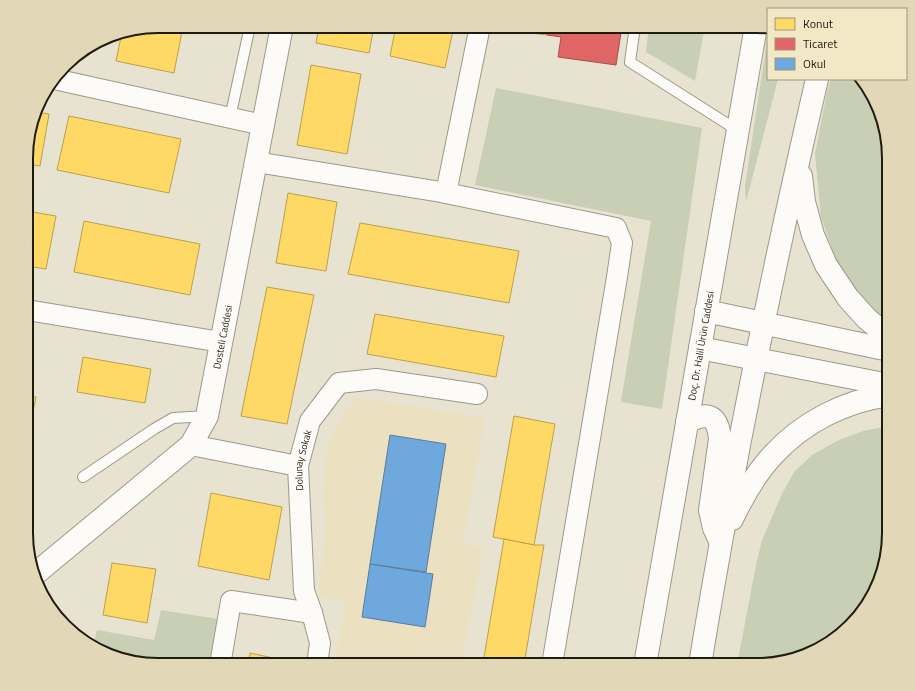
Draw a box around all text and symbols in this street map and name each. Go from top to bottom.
legend [767,8,907,80]
text: Konut [803,14,834,33]
text: Ticaret [803,34,838,53]
text: Okul [803,54,826,73]
street label: Doç. Dr. Halil Ürün Caddesi [684,290,718,402]
street label: Dosteli Caddesi [209,304,236,370]
street label: Dolunay Sokak [291,428,315,491]

